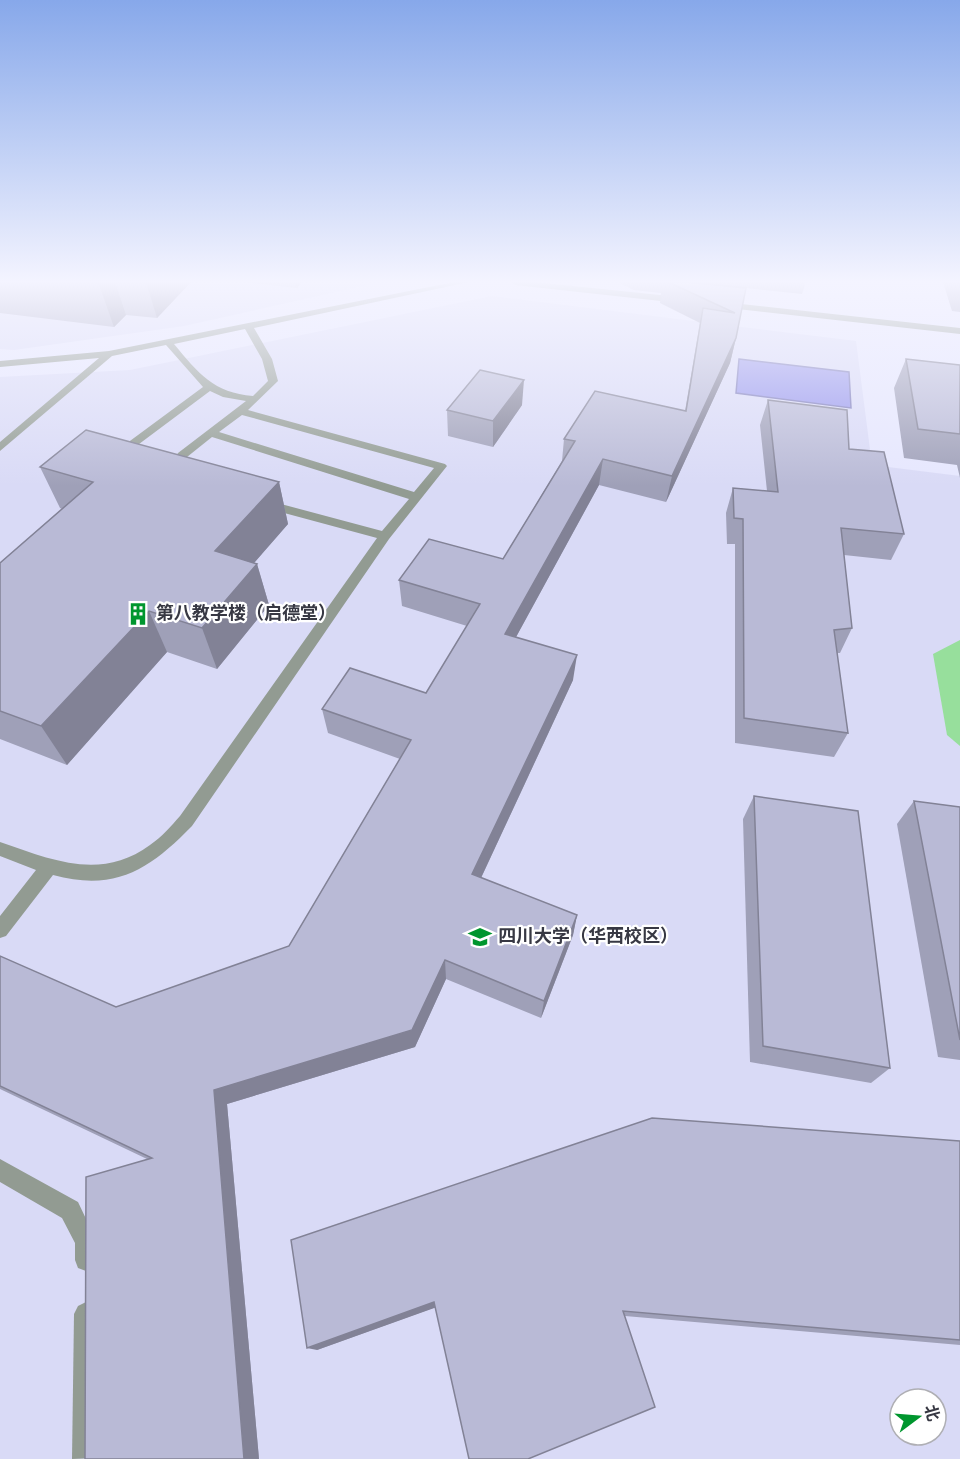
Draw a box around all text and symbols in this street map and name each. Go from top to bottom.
building icon: 第八教学楼（启德堂） [125,601,151,627]
place label: 第八教学楼（启德堂） [156,603,336,626]
school or university icon: 四川大学（华西校区） [467,924,493,950]
place label: 四川大学（华西校区） [498,926,678,949]
north arrow [888,1387,948,1447]
text: 北 [919,1403,942,1424]

